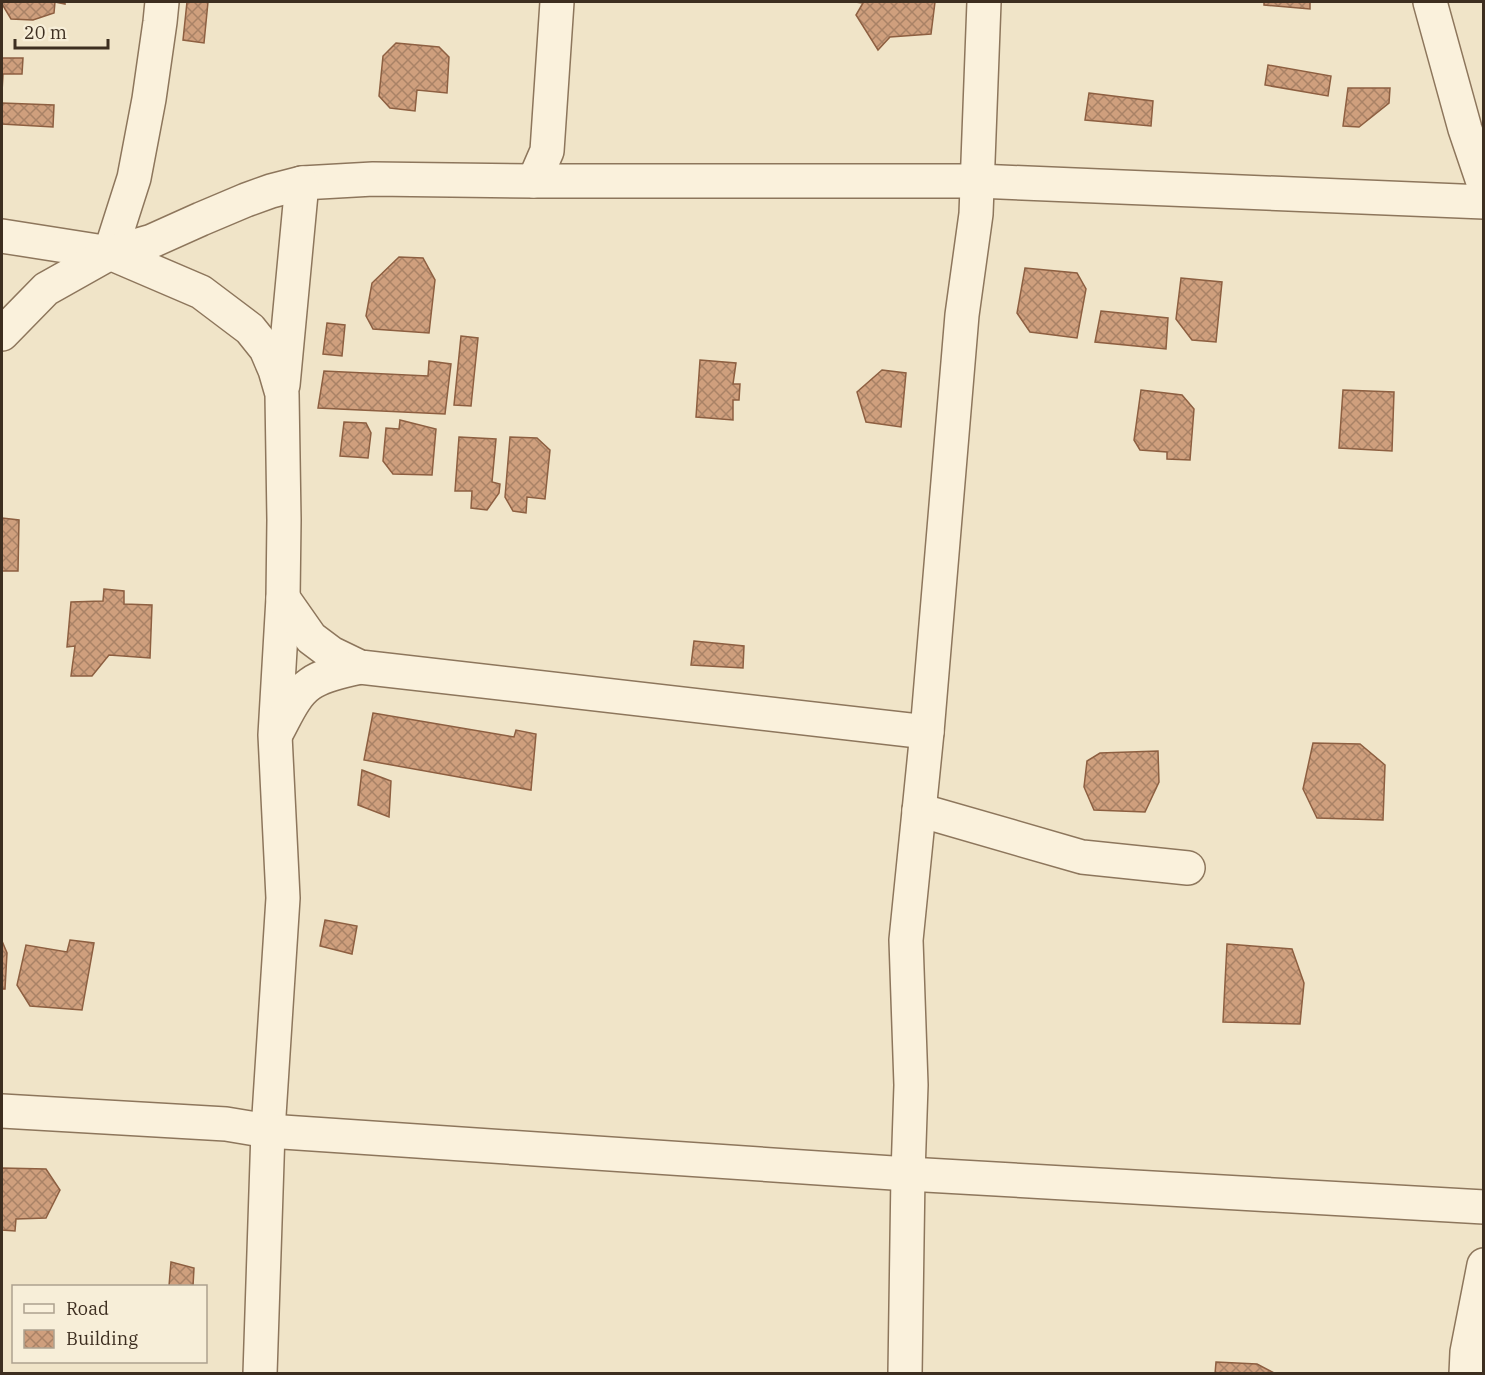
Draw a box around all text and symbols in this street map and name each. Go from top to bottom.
scale bar [15,12,108,50]
text: 20 m [24,21,67,44]
legend [12,1285,207,1363]
text: Road [66,1297,109,1320]
text: Building [66,1327,138,1350]

